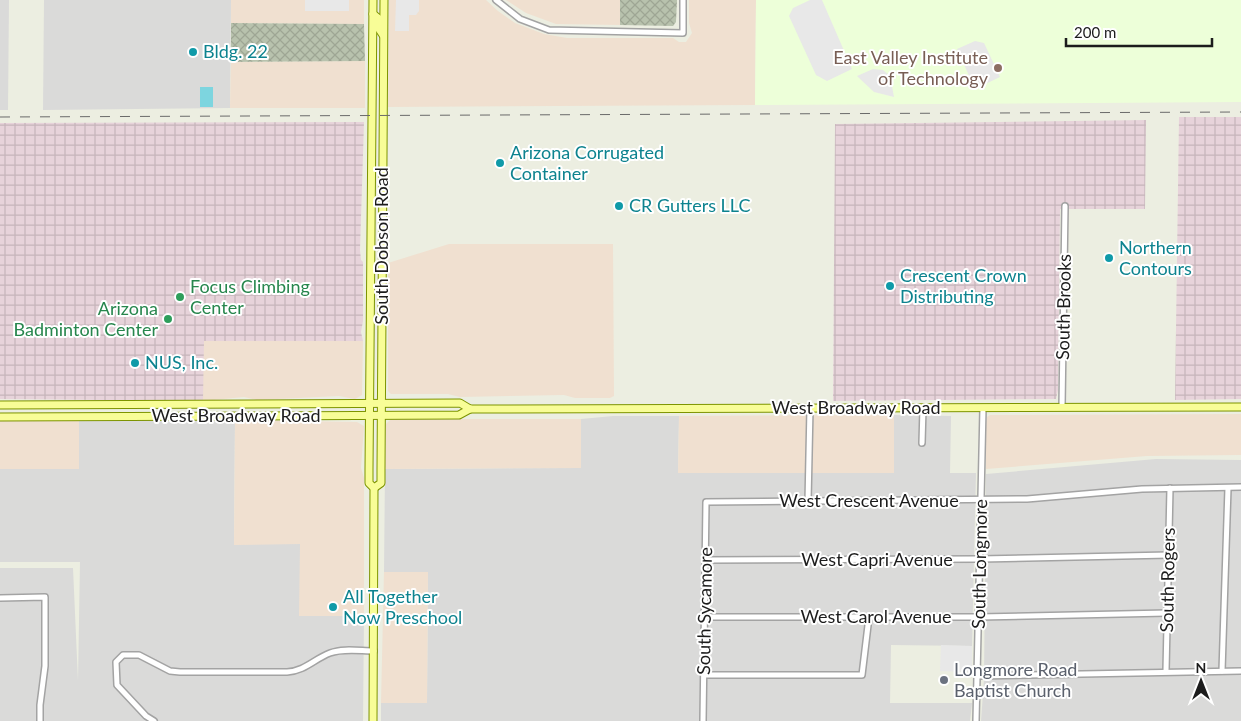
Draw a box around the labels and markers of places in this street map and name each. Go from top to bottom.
place label: Bldg. 22 [203,40,268,62]
marker: Bldg. 22 [187,46,199,58]
place label: East Valley Institute of Technology [833,46,989,89]
marker: East Valley Institute of Technology [992,62,1004,74]
place label: Arizona Corrugated Container [510,141,664,184]
marker: Arizona Corrugated Container [494,157,506,169]
place label: CR Gutters LLC [629,194,751,216]
marker: CR Gutters LLC [613,200,625,212]
place label: Northern Contours [1119,236,1192,279]
marker: Northern Contours [1103,252,1115,264]
place label: Crescent Crown Distributing [900,264,1027,307]
place label: Focus Climbing Center [190,275,310,318]
marker: Crescent Crown Distributing [884,280,896,292]
marker: Focus Climbing Center [174,291,186,303]
place label: Arizona Badminton Center [13,297,158,340]
marker: Arizona Badminton Center [162,313,174,325]
place label: NUS, Inc. [145,351,218,373]
marker: NUS, Inc. [129,357,141,369]
place label: All Together Now Preschool [343,585,462,628]
marker: All Together Now Preschool [327,601,339,613]
place label: Longmore Road Baptist Church [954,658,1077,701]
marker: Longmore Road Baptist Church [938,674,950,686]

